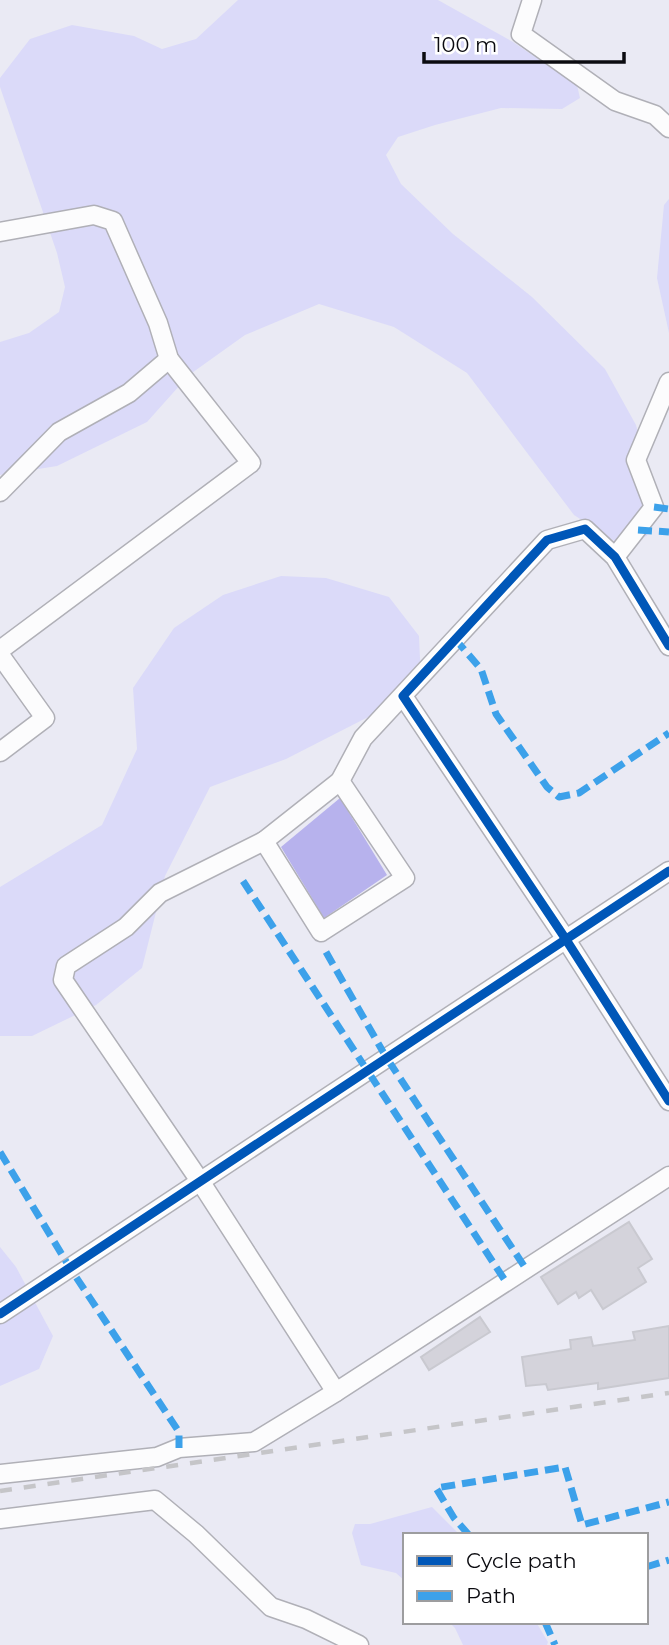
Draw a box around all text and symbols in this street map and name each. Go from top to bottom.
scale bar [424,21,624,65]
text: 100 m [434,32,497,57]
legend [403,1533,648,1624]
text: Cycle path [466,1548,577,1573]
text: Path [466,1583,516,1608]

